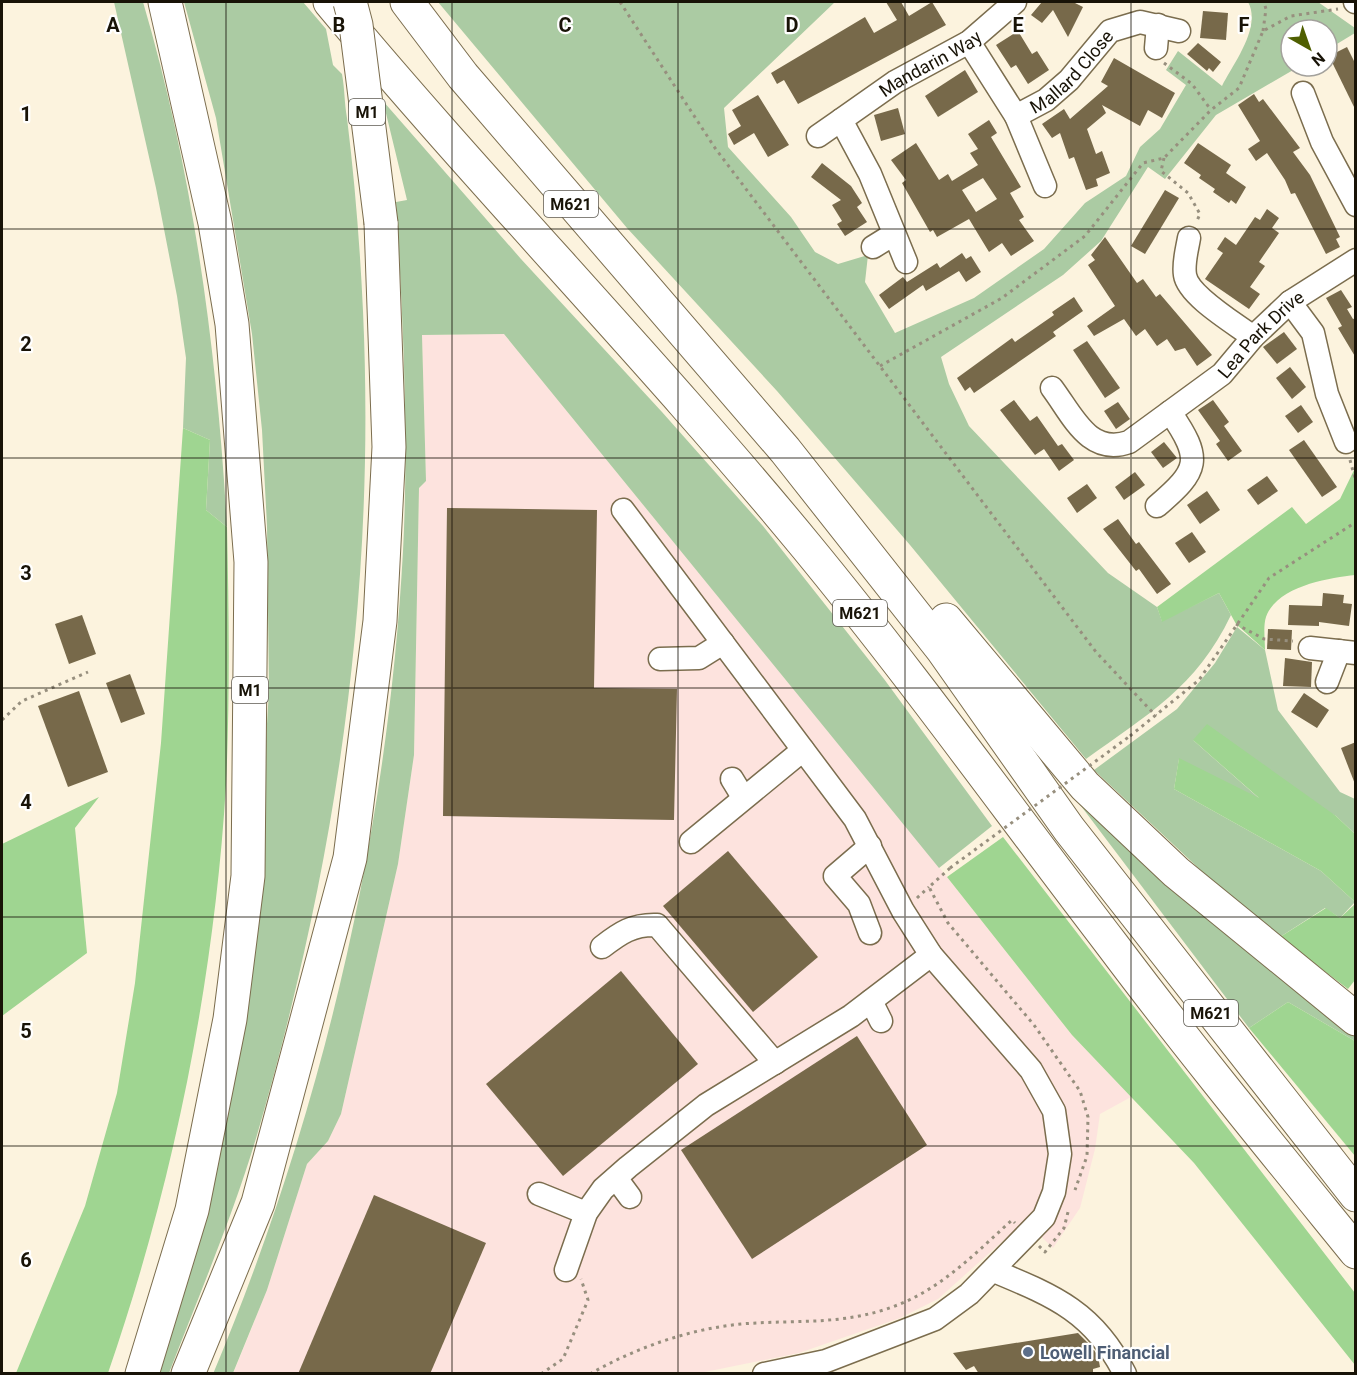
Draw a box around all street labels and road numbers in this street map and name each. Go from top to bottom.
street label: Mallard Close [1026,25,1117,117]
street label: Mandarin Way [875,26,986,101]
road number: M1 [349,99,385,125]
road number: M621 [544,191,598,217]
street label: Lea Park Drive [1213,286,1307,382]
road number: M621 [833,600,887,626]
road number: M1 [232,677,268,703]
road number: M621 [1184,1000,1238,1026]

